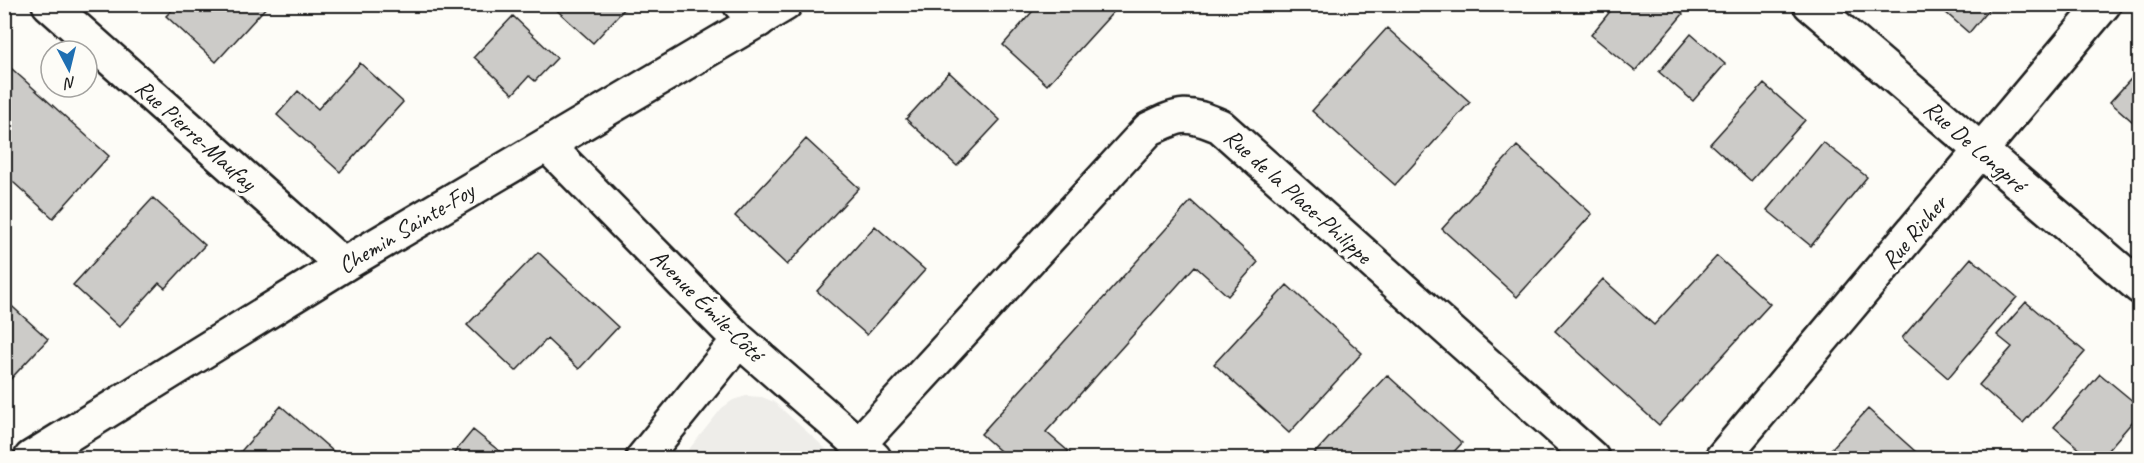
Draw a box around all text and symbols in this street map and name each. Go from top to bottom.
north arrow [39,39,99,99]
text: N [62,72,77,94]
street label: Rue Pierre-Maufay [129,73,264,198]
street label: Rue De Longpré [1918,93,2035,201]
street label: Rue de la Place-Philippe [1218,122,1380,272]
street label: Chemin Sainte-Foy [333,175,481,280]
street label: Rue Richer [1875,187,1955,275]
street label: Avenue Émile-Côté [644,242,773,371]

